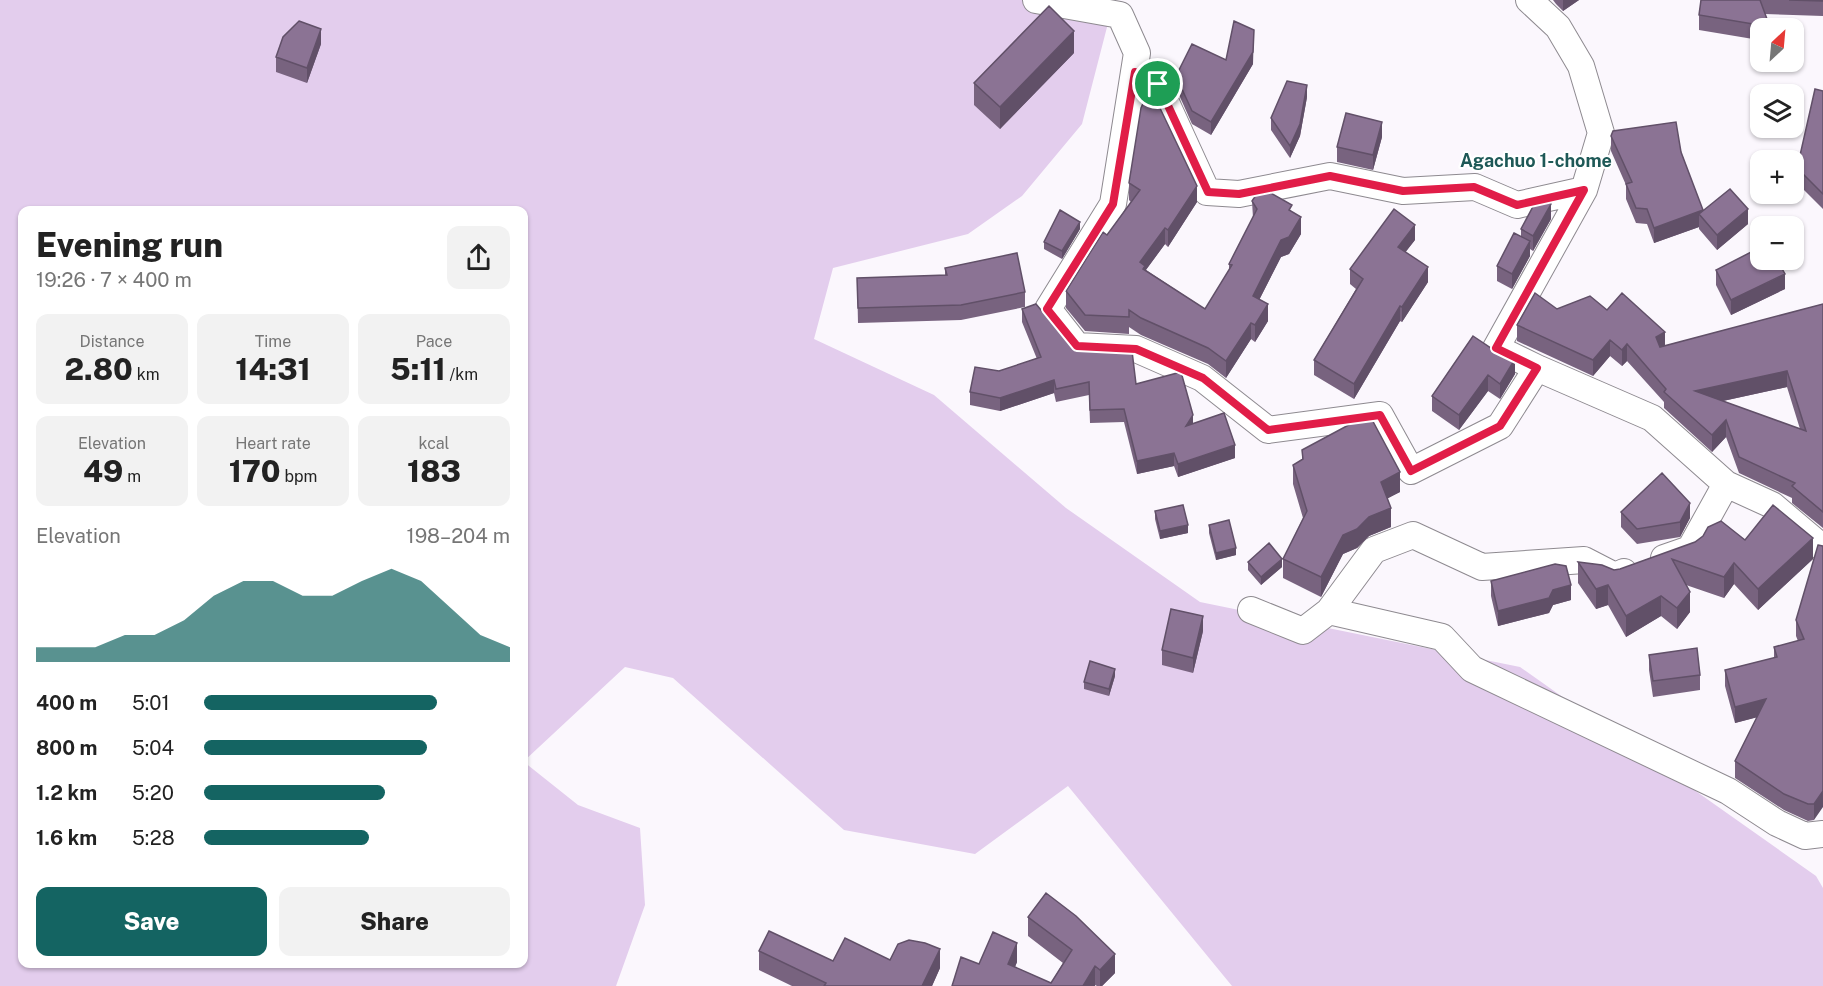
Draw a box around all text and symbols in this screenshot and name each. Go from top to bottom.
north arrow [1750,18,1804,72]
map controls [1750,18,1804,270]
pin [1132,58,1183,109]
icon: arrive [1141,67,1174,100]
button: layers [1750,84,1804,138]
district label: Agachuo 1-chome [1460,150,1612,171]
button: + [1750,150,1804,204]
button: − [1750,216,1804,270]
text: Evening run [36,226,223,264]
button: share [447,226,510,289]
text: 19:26 · 7 × 400 m [36,268,192,292]
text: Distance [80,332,144,351]
text: Time [255,332,291,351]
text: Pace [416,332,452,351]
text: 2.80 [64,351,133,387]
text: 14:31 [235,351,311,387]
text: 5:11 [390,351,446,387]
text: km [133,365,160,384]
text: /km [446,365,478,384]
text: Elevation [78,434,146,453]
text: Heart rate [235,434,311,453]
text: kcal [419,434,449,453]
text: 49 [83,453,123,489]
text: 170 [229,453,281,489]
text: 183 [407,453,461,489]
text: m [123,467,141,486]
text: bpm [281,467,317,486]
text: Elevation [36,524,121,548]
text: 198–204 m [407,524,510,548]
text: 400 m [36,691,97,715]
text: 5:01 [132,691,170,715]
text: 800 m [36,736,98,760]
text: 5:04 [132,736,174,760]
text: 1.2 km [36,781,97,805]
text: 5:20 [132,781,174,805]
text: 1.6 km [36,826,97,850]
text: 5:28 [132,826,175,850]
button: Save [36,887,267,956]
button: Share [279,887,510,956]

